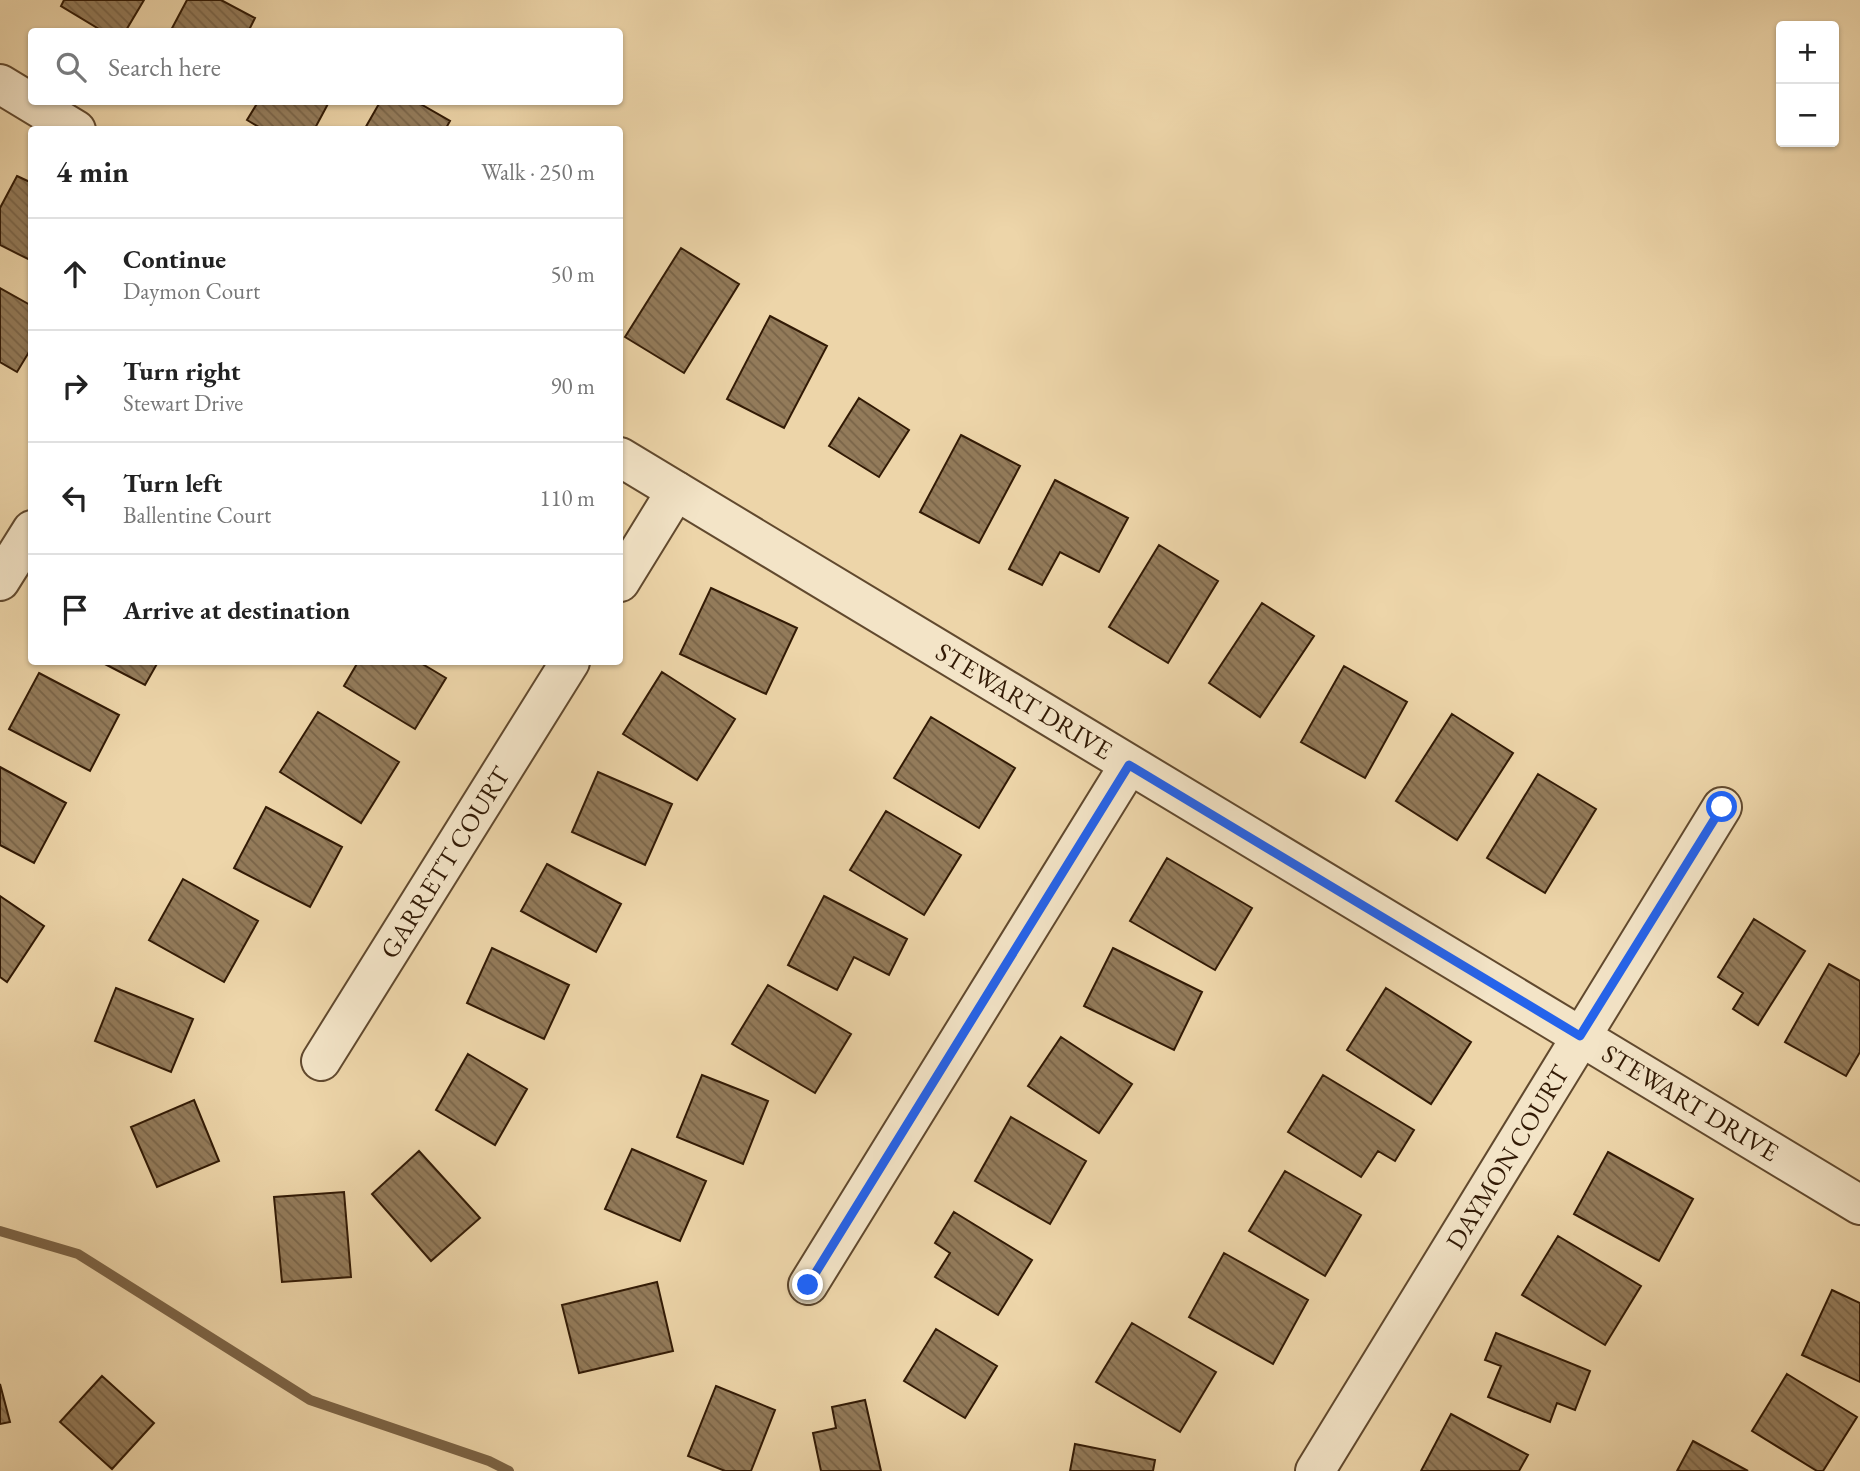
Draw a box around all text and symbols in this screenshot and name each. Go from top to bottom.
map controls [1776,21,1839,147]
button: + [1776,21,1839,84]
search box [28,28,623,105]
icon: search [52,48,90,86]
text: Search here [108,50,221,84]
button: − [1776,84,1839,147]
text: 4 min [56,152,129,191]
text: Walk · 250 m [481,157,595,187]
text: Continue [123,242,226,276]
icon: ahead [56,255,94,293]
text: 50 m [550,259,595,289]
text: Daymon Court [123,276,260,306]
text: Turn right [123,354,241,388]
icon: right [56,367,94,405]
text: 90 m [550,371,595,401]
text: Stewart Drive [123,388,243,418]
text: Turn left [123,466,222,500]
icon: left [56,479,94,517]
text: 110 m [539,483,595,513]
text: Ballentine Court [123,500,271,530]
icon: arrive [56,591,94,629]
text: Arrive at destination [123,593,350,627]
street label: STEWART DRIVE [930,634,1119,767]
street label: GARRETT COURT [372,760,518,965]
route start [1706,791,1737,822]
street label: STEWART DRIVE [1596,1036,1785,1169]
street label: DAYMON COURT [1438,1058,1577,1256]
route end [792,1269,823,1300]

